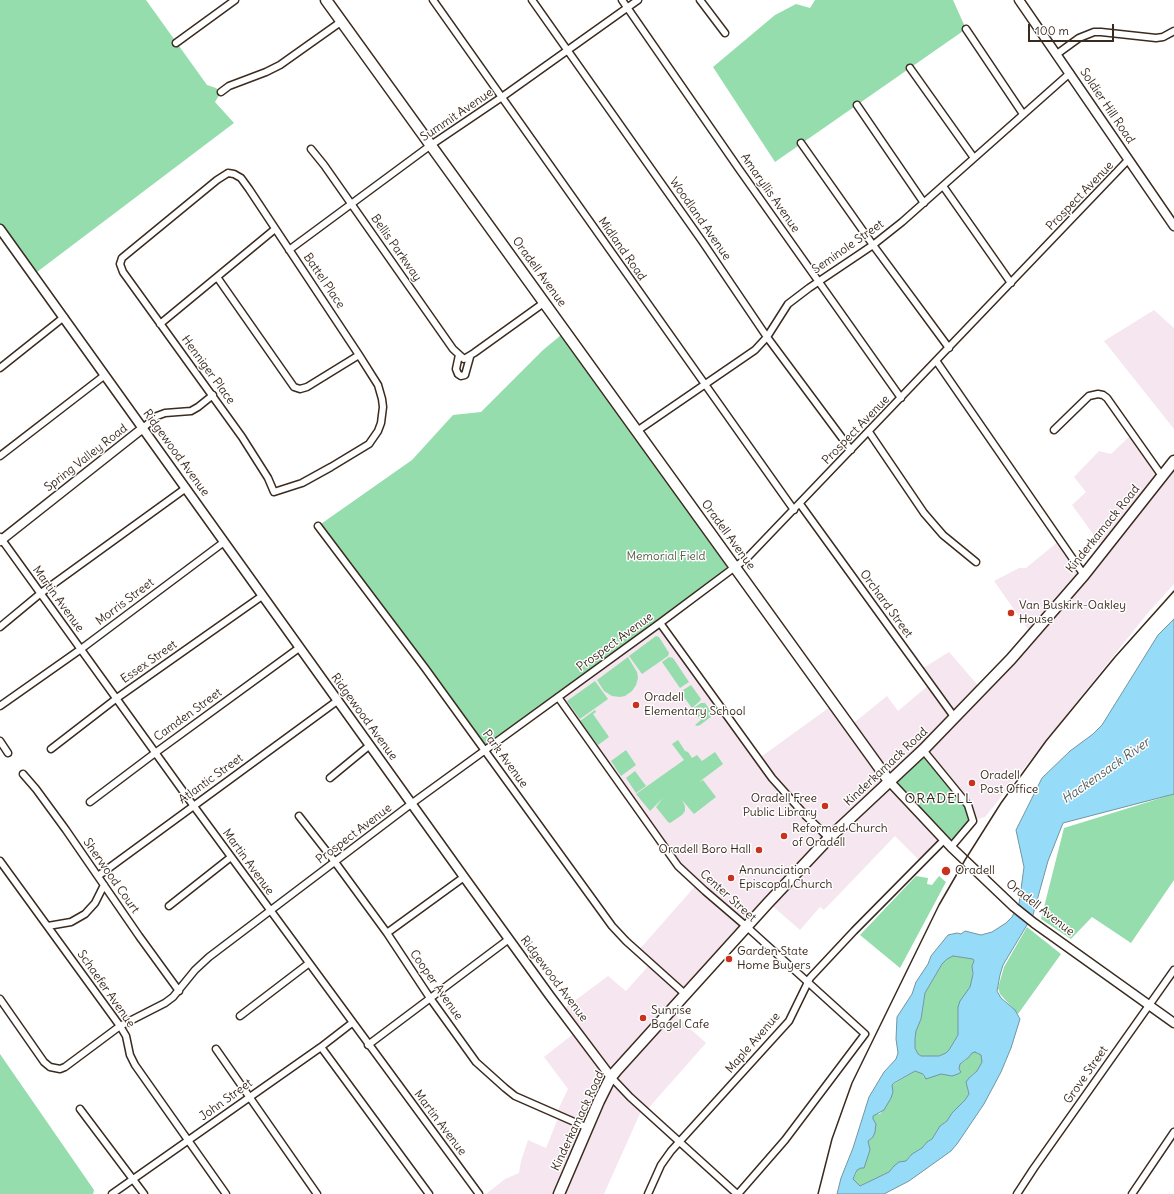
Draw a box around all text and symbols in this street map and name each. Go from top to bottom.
scale bar [1030,16,1116,42]
text: 100 m [1035,23,1069,38]
street label: Soldier Hill Road [1076,66,1138,146]
street label: Summit Avenue [418,85,496,145]
street label: Amaryllis Avenue [737,151,803,235]
street label: Prospect Avenue [1043,158,1117,234]
street label: Woodland Avenue [666,175,734,263]
street label: Bellis Parkway [368,212,424,284]
street label: Midland Road [595,215,649,283]
street label: Seminole Street [809,217,887,277]
street label: Oradell Avenue [509,234,569,310]
street label: Battel Place [300,251,348,311]
street label: Henniger Place [178,333,238,407]
street label: Prospect Avenue [819,392,893,468]
street label: Ridgewood Avenue [140,407,212,499]
street label: Spring Valley Road [42,421,130,495]
street label: Kinderkamack Road [1063,482,1143,576]
street label: Oradell Avenue [698,497,758,573]
park label: Memorial Field [626,550,706,564]
street label: Martin Avenue [29,563,87,635]
street label: Orchard Street [856,567,916,641]
street label: Morris Street [93,575,157,629]
place label: Van Buskirk-Oakley House [1019,599,1126,627]
marker: Van Buskirk-Oakley House [1006,608,1016,618]
street label: Prospect Avenue [574,610,656,674]
street label: Essex Street [118,637,180,687]
street label: Ridgewood Avenue [328,671,400,763]
street label: Camden Street [151,686,225,744]
place label: Oradell Elementary School [644,691,745,719]
marker: Oradell Elementary School [631,700,641,710]
street label: Kinderkamack Road [841,725,931,809]
street label: Park Avenue [479,727,531,791]
water label: Hackensack River [1059,735,1153,807]
street label: Atlantic Street [176,751,246,807]
place label: Oradell Post Office [980,769,1038,797]
marker: Oradell Post Office [967,778,977,788]
district label: ORADELL [904,791,974,807]
place label: Oradell Free Public Library [743,792,817,820]
street label: Prospect Avenue [313,801,395,867]
marker: Oradell Free Public Library [820,801,830,811]
place label: Reformed Church of Oradell [792,822,888,850]
street label: Martin Avenue [219,826,277,898]
marker: Reformed Church of Oradell [779,831,789,841]
street label: Sherwood Court [80,836,142,916]
place label: Oradell Boro Hall [659,843,751,857]
marker: Oradell Boro Hall [754,845,764,855]
place label: Annunciation Episcopal Church [739,864,833,892]
place label: Oradell [955,864,995,878]
marker: Oradell [940,865,952,877]
street label: Center Street [697,867,759,925]
marker: Annunciation Episcopal Church [726,873,736,883]
street label: Oradell Avenue [1003,877,1077,939]
street label: Ridgewood Avenue [517,933,591,1025]
place label: Garden State Home Buyers [737,945,811,973]
street label: Cooper Avenue [406,947,466,1023]
street label: Schaefer Avenue [74,948,138,1030]
marker: Garden State Home Buyers [724,954,734,964]
place label: Sunrise Bagel Cafe [651,1004,709,1032]
street label: Maple Avenue [723,1010,783,1076]
marker: Sunrise Bagel Cafe [638,1013,648,1023]
street label: Grove Street [1061,1043,1111,1107]
street label: Kinderkamack Road [548,1069,608,1173]
street label: John Street [197,1076,255,1124]
street label: Martin Avenue [411,1087,469,1159]

